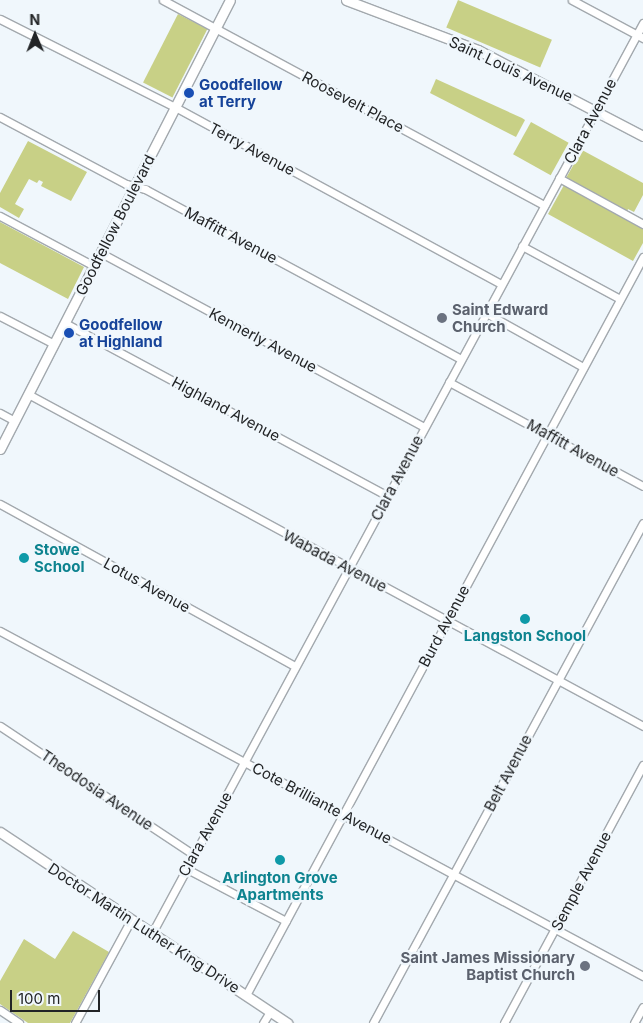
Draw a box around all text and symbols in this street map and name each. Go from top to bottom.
north arrow [10,10,60,60]
text: N [29,11,40,28]
street label: Saint Louis Avenue [446,32,576,106]
street label: Roosevelt Place [299,68,407,136]
place label: Goodfellow at Terry [199,75,283,110]
street label: Clara Avenue [560,75,620,167]
marker: Goodfellow at Terry [183,87,195,99]
street label: Terry Avenue [206,119,298,179]
street label: Goodfellow Boulevard [72,151,158,299]
street label: Maffitt Avenue [182,203,280,267]
place label: Saint Edward Church [452,300,548,335]
street label: Kennerly Avenue [206,304,320,376]
marker: Saint Edward Church [436,312,448,324]
place label: Goodfellow at Highland [79,315,163,350]
marker: Goodfellow at Highland [63,327,75,339]
street label: Highland Avenue [169,373,283,445]
street label: Maffitt Avenue [524,415,622,481]
street label: Clara Avenue [367,432,427,524]
street label: Wabada Avenue [280,526,390,596]
place label: Stowe School [34,540,84,575]
marker: Stowe School [18,552,30,564]
street label: Lotus Avenue [101,554,193,616]
street label: Burd Avenue [415,582,473,670]
marker: Langston School [519,613,531,625]
place label: Langston School [464,627,586,645]
street label: Belt Avenue [480,732,536,814]
street label: Theodosia Avenue [38,746,156,834]
street label: Cote Brilliante Avenue [249,759,395,847]
street label: Clara Avenue [174,789,236,879]
street label: Semple Avenue [547,828,615,934]
marker: Arlington Grove Apartments [274,854,286,866]
street label: Doctor Martin Luther King Drive [45,859,243,997]
place label: Arlington Grove Apartments [222,868,338,903]
place label: Saint James Missionary Baptist Church [400,948,575,983]
marker: Saint James Missionary Baptist Church [579,960,591,972]
scale bar [12,980,102,1012]
text: 100 m [18,989,60,1008]

